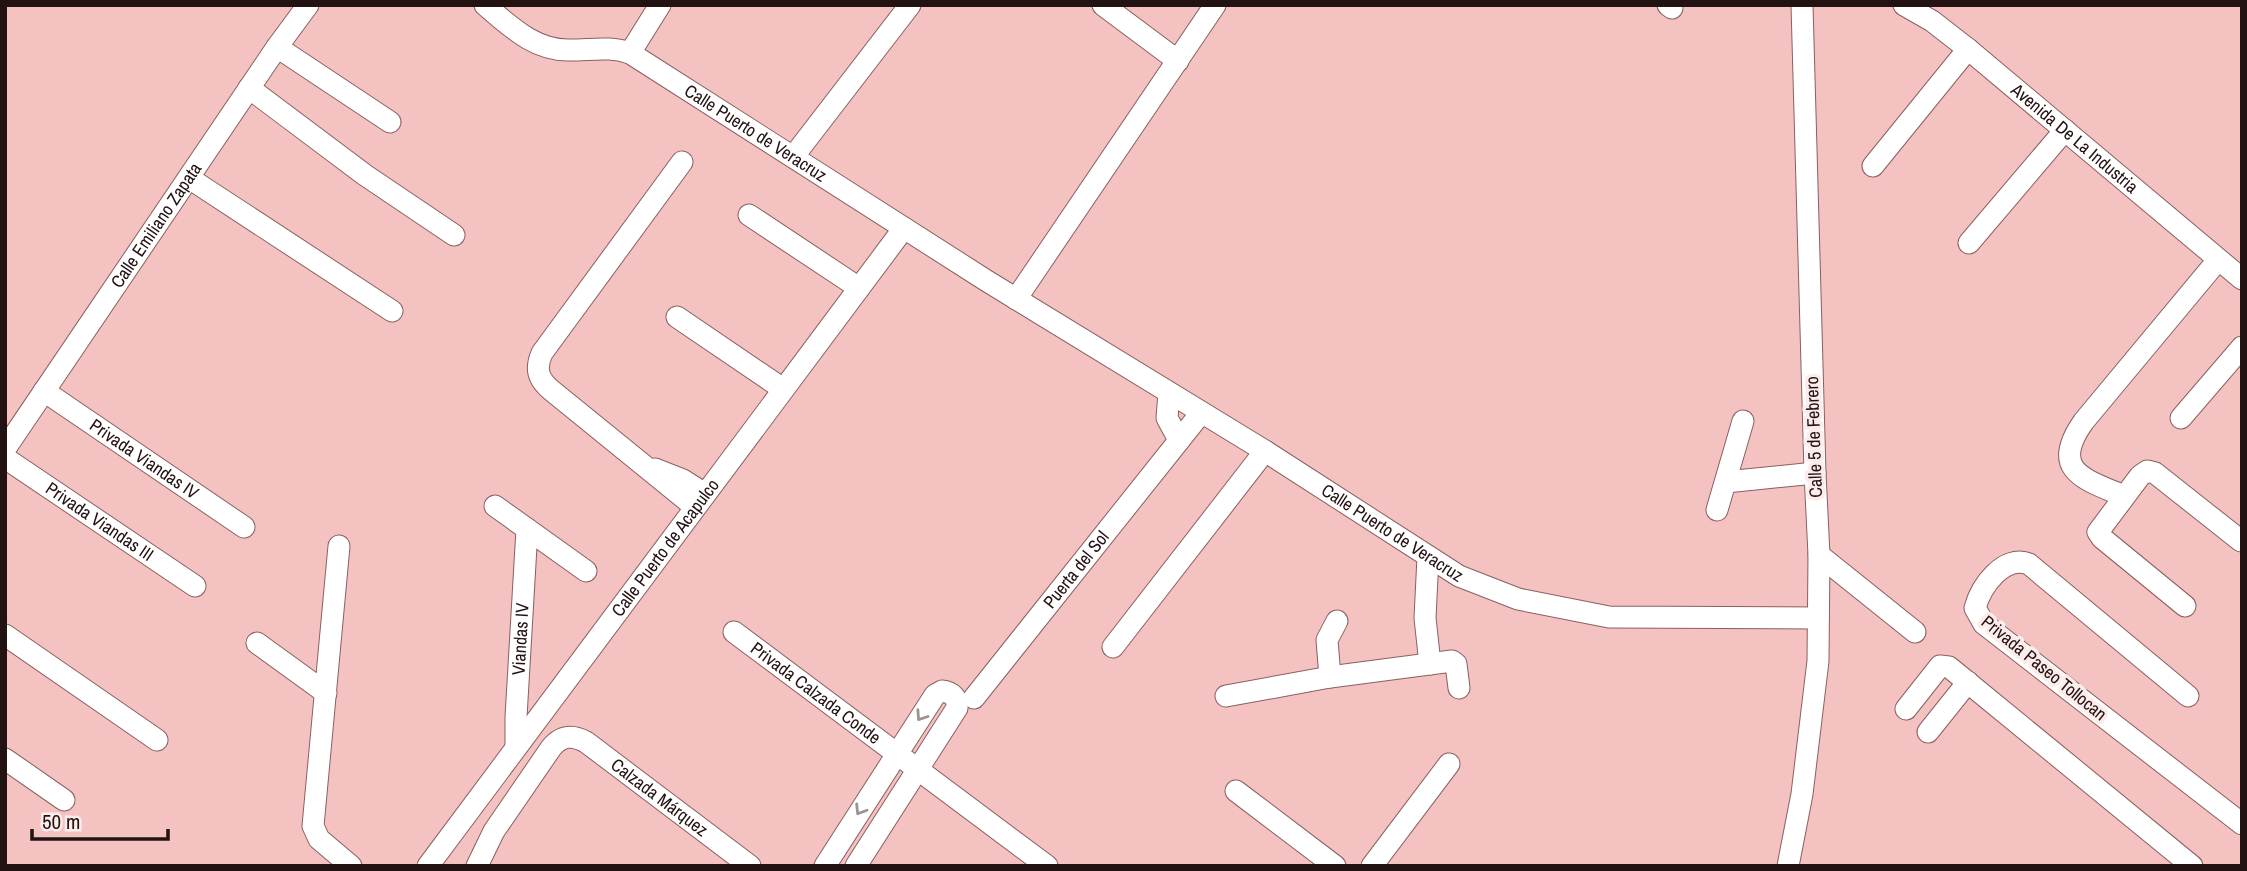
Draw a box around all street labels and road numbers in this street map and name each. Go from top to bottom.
street label: Avenida De La Industria [2005,77,2144,199]
street label: Calle Puerto de Veracruz [680,78,832,187]
street label: Calle Emiliano Zapata [105,158,207,293]
street label: Calle 5 de Febrero [1799,376,1828,498]
street label: Privada Viandas IV [85,413,204,505]
street label: Calle Puerto de Acapulco [605,474,725,621]
street label: Privada Viandas III [41,476,159,567]
street label: Calle Puerto de Veracruz [1317,478,1468,588]
street label: Puerta del Sol [1037,525,1114,614]
street label: Viandas IV [505,602,535,676]
street label: Privada Paseo Tollocan [1976,609,2112,726]
street label: Privada Calzada Conde [746,636,886,750]
street label: Calzada Márquez [606,752,713,842]

